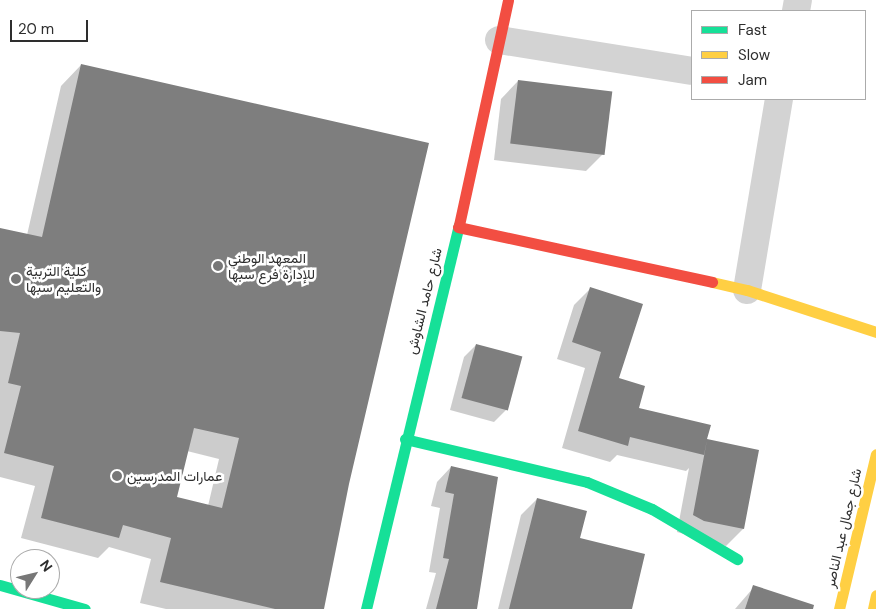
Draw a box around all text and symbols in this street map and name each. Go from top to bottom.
scale bar [12,10,90,42]
legend [691,10,866,100]
text: 20 m [18,19,54,39]
text: Fast [738,20,767,40]
text: Slow [738,45,770,65]
text: Jam [738,70,767,90]
street label: شارع حامد الشاوش [403,246,445,356]
place label: المعهد الوطني للإدارة فرع سبها [228,250,315,282]
marker: المعهد الوطني للإدارة فرع سبها [212,260,224,272]
place label: كلية التربية والتعليم سبها [26,263,101,296]
marker: كلية التربية والتعليم سبها [10,273,22,285]
street label: شارع جمال عبد الناصر [821,467,865,589]
place label: عمارات المدرسين [127,468,222,484]
marker: عمارات المدرسين [111,470,123,482]
north arrow [10,549,60,599]
text: N [36,556,57,575]

